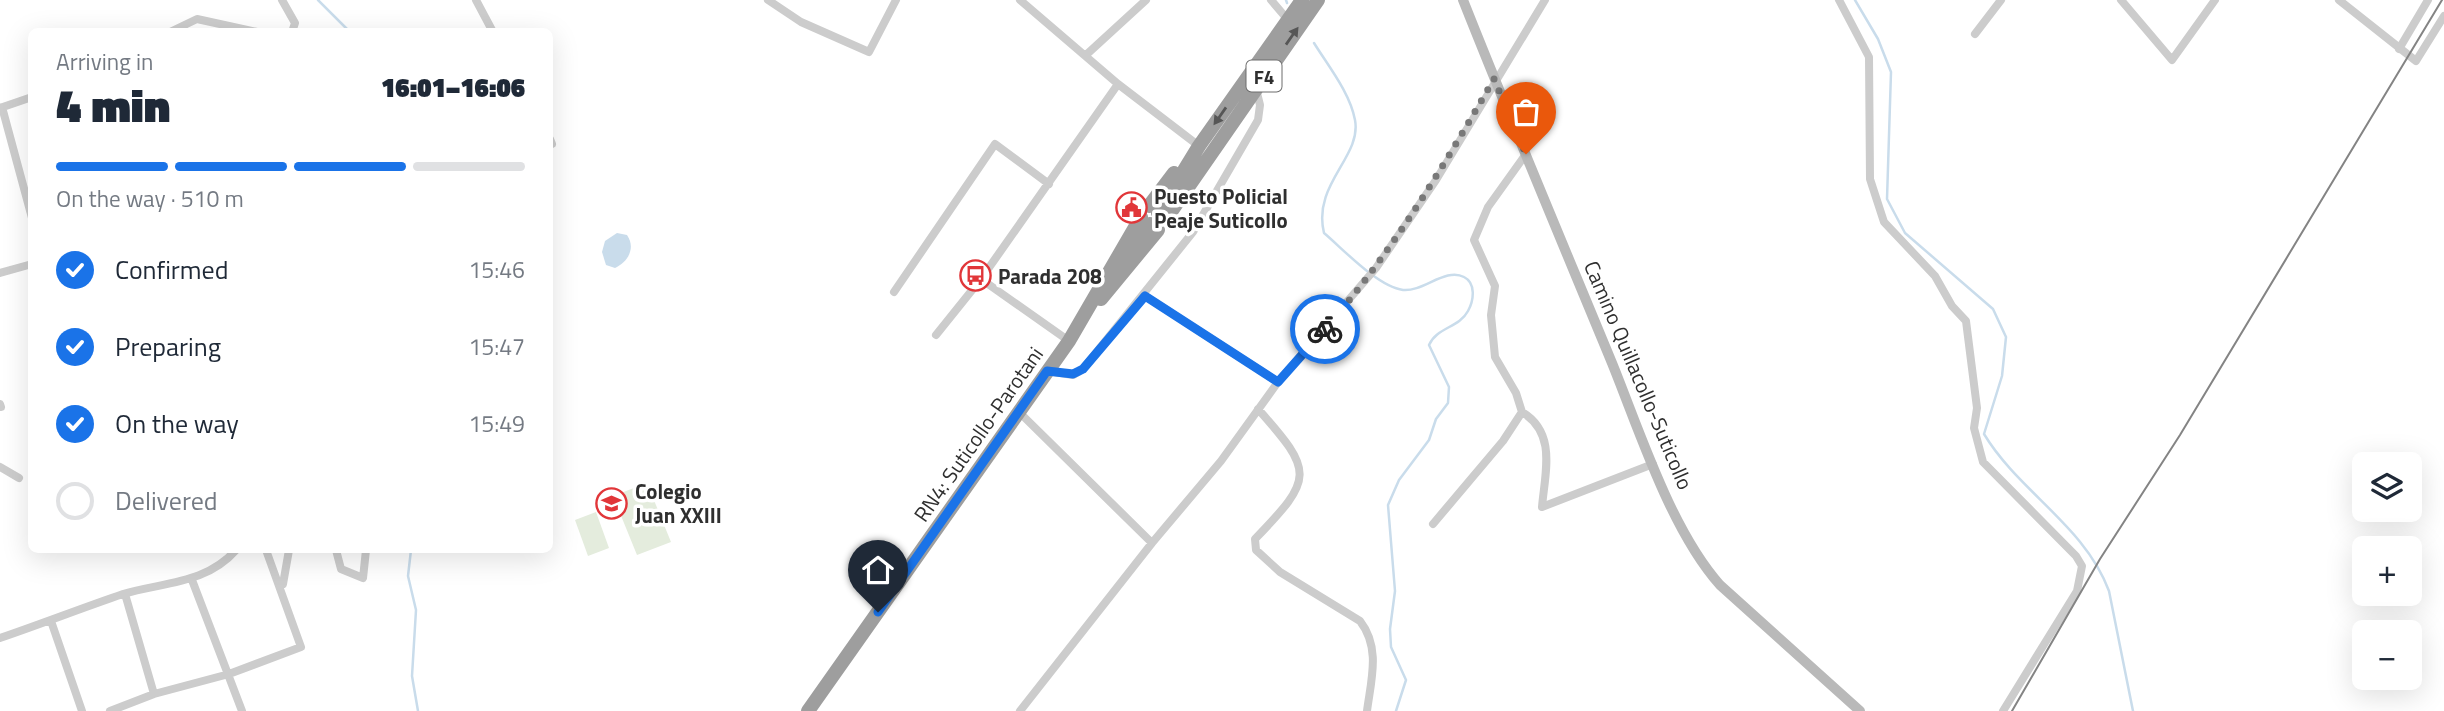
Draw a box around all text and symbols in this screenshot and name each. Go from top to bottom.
one-way arrow [1285,27,1299,45]
text: Arriving in [56,44,153,79]
road number: F4 [1246,60,1282,92]
text: 16:01–16:06 [381,68,525,107]
text: 4 min [56,70,170,140]
pin [1496,82,1556,154]
icon: bag [1507,93,1545,131]
one-way arrow [1214,107,1228,125]
place label: Puesto Policial Peaje Suticollo [1154,180,1288,236]
text: On the way · 510 m [56,181,244,216]
public building icon: Puesto Policial Peaje Suticollo [1114,191,1148,225]
text: Confirmed [115,250,229,289]
icon: check [56,251,94,289]
text: 15:46 [468,252,525,287]
street label: Camino Quillacollo-Suticollo [1576,256,1702,494]
bus stop icon: Parada 208 [958,259,992,293]
place label: Parada 208 [998,260,1102,292]
courier [1290,294,1360,364]
icon: bike [1306,310,1344,348]
text: Preparing [115,327,221,366]
icon: check [56,328,94,366]
text: 15:47 [468,329,525,364]
street label: RN4: Suticollo-Parotani [905,340,1051,528]
text: On the way [115,404,239,443]
icon: check [56,405,94,443]
text: 15:49 [468,406,525,441]
map controls [2352,452,2422,690]
button: layers [2352,452,2422,522]
place label: Colegio Juan XXIII [635,475,722,531]
text: Delivered [115,481,218,520]
school or university icon: Colegio Juan XXIII [595,486,629,520]
button: + [2352,536,2422,606]
pin [848,540,908,612]
icon: home [859,551,897,589]
button: − [2352,620,2422,690]

